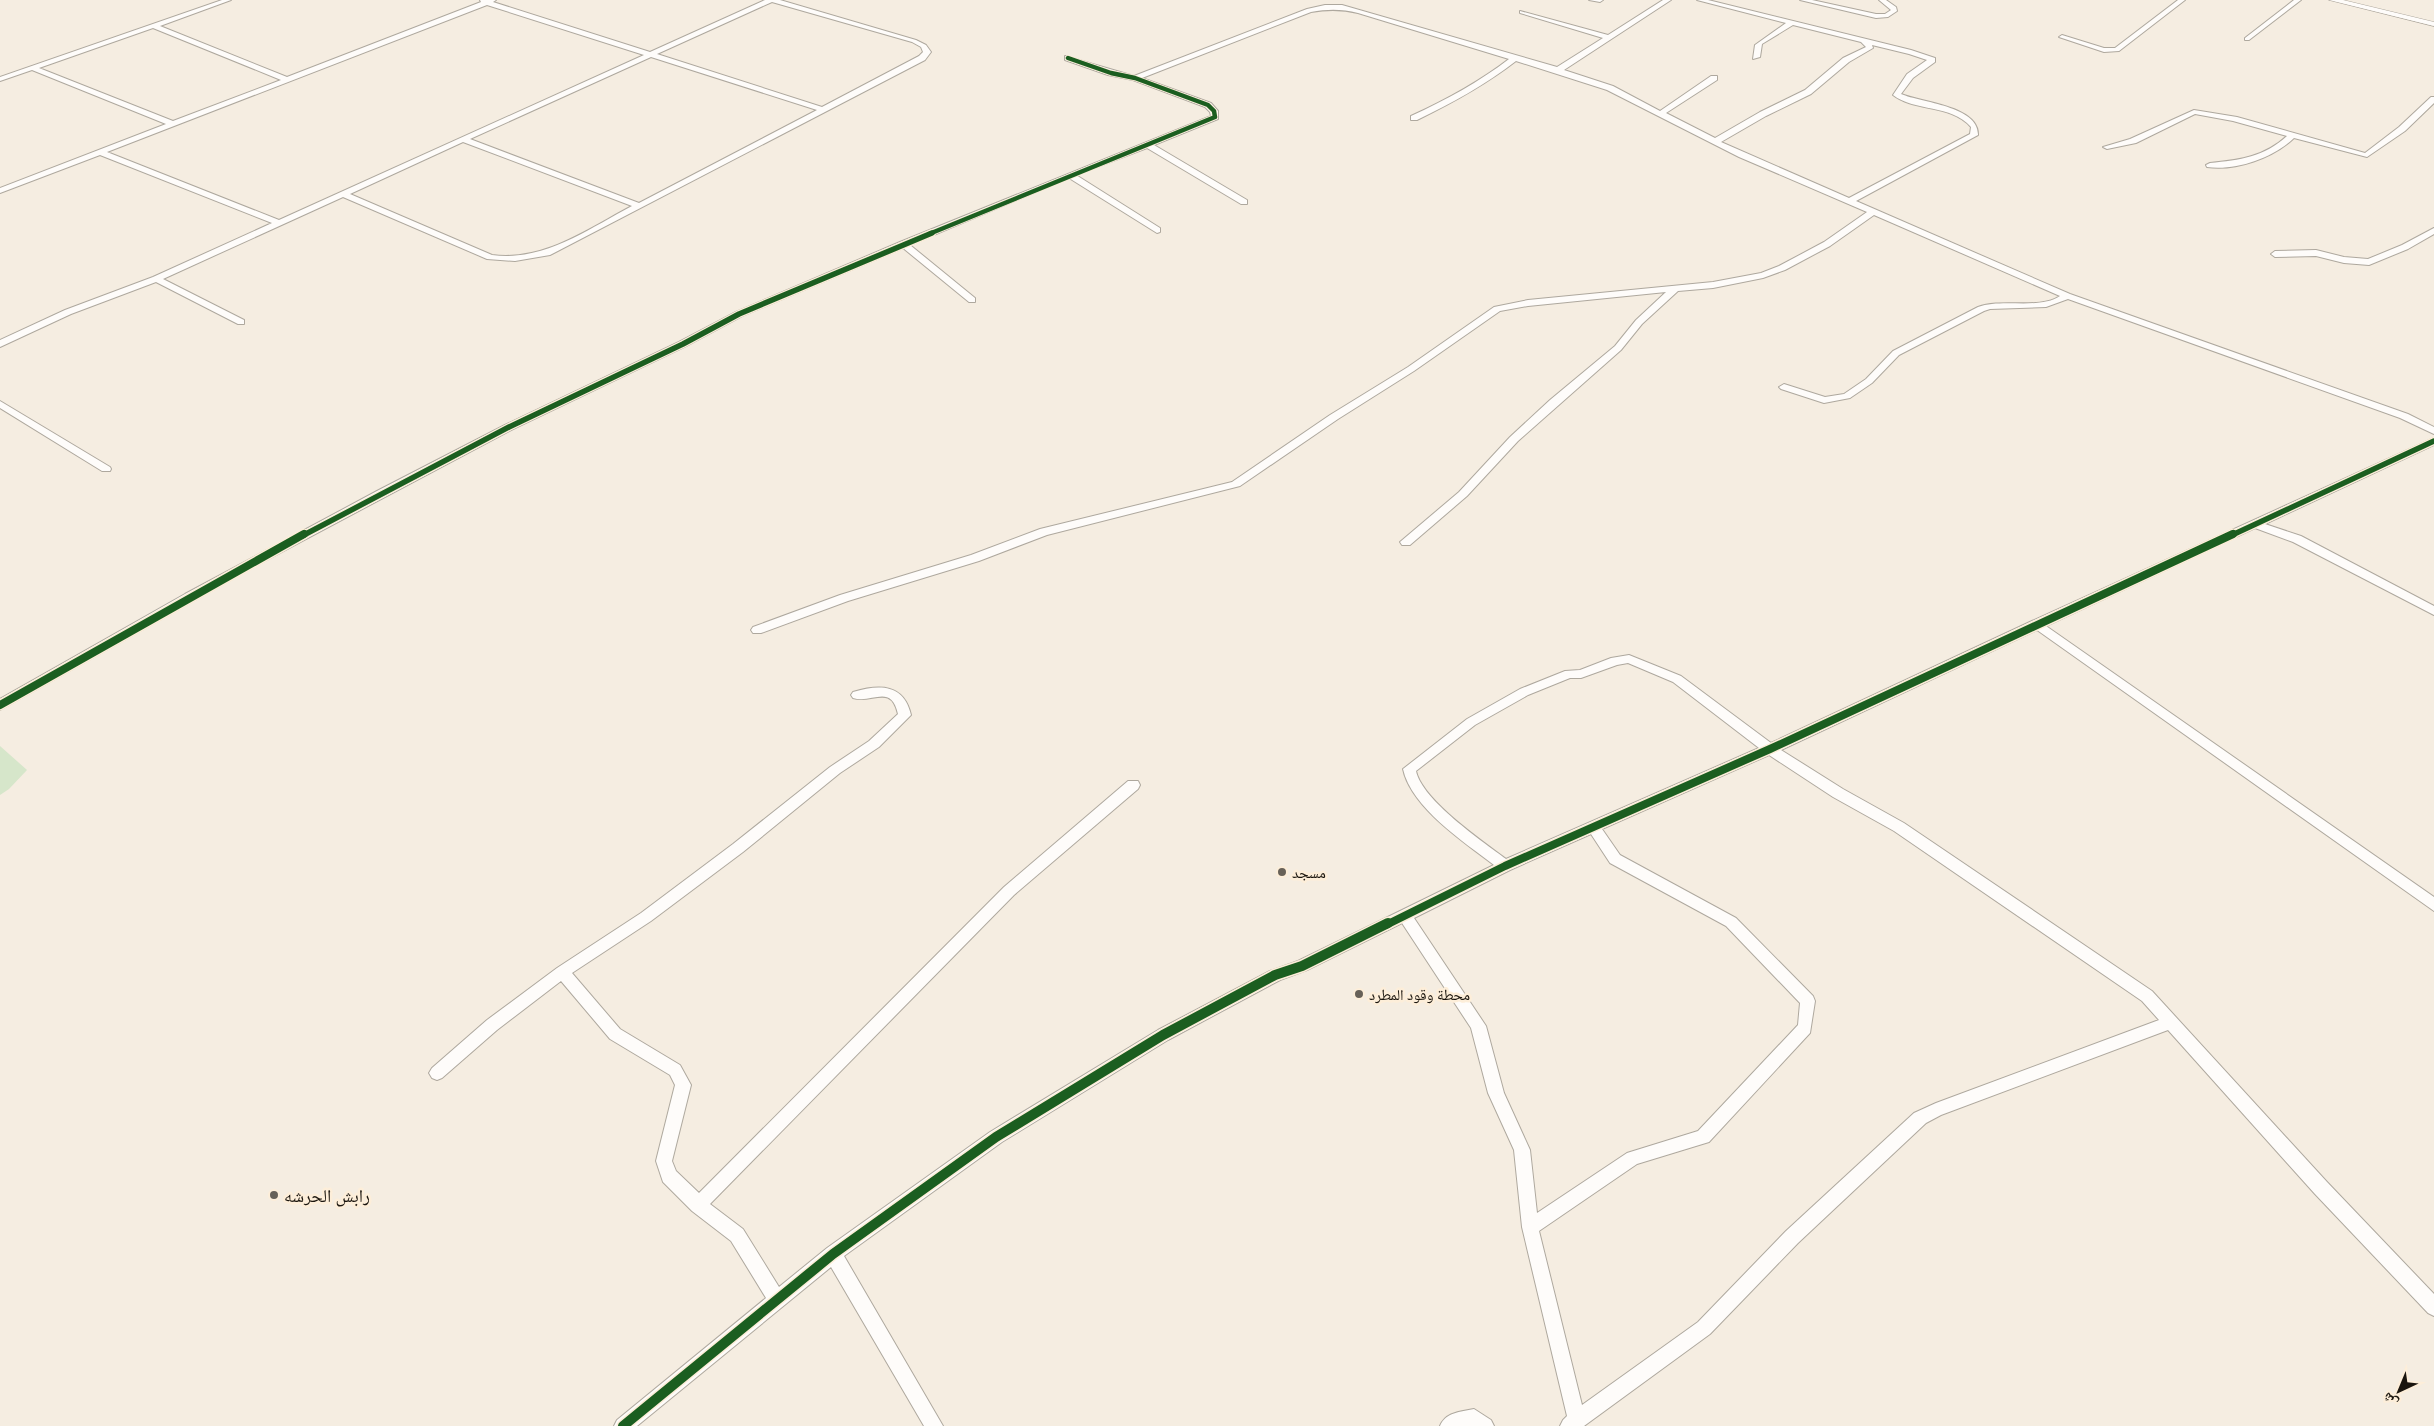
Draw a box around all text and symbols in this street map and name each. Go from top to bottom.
place label: مسجد [1292,864,1326,881]
marker: مسجد [1276,866,1288,878]
place label: محطة وقود المطرد [1369,986,1470,1004]
marker: محطة وقود المطرد [1353,988,1365,1000]
place label: رابش الحرشه [284,1185,370,1207]
marker: رابش الحرشه [268,1189,280,1201]
north arrow [2374,1366,2424,1416]
text: ش [2379,1389,2402,1411]

